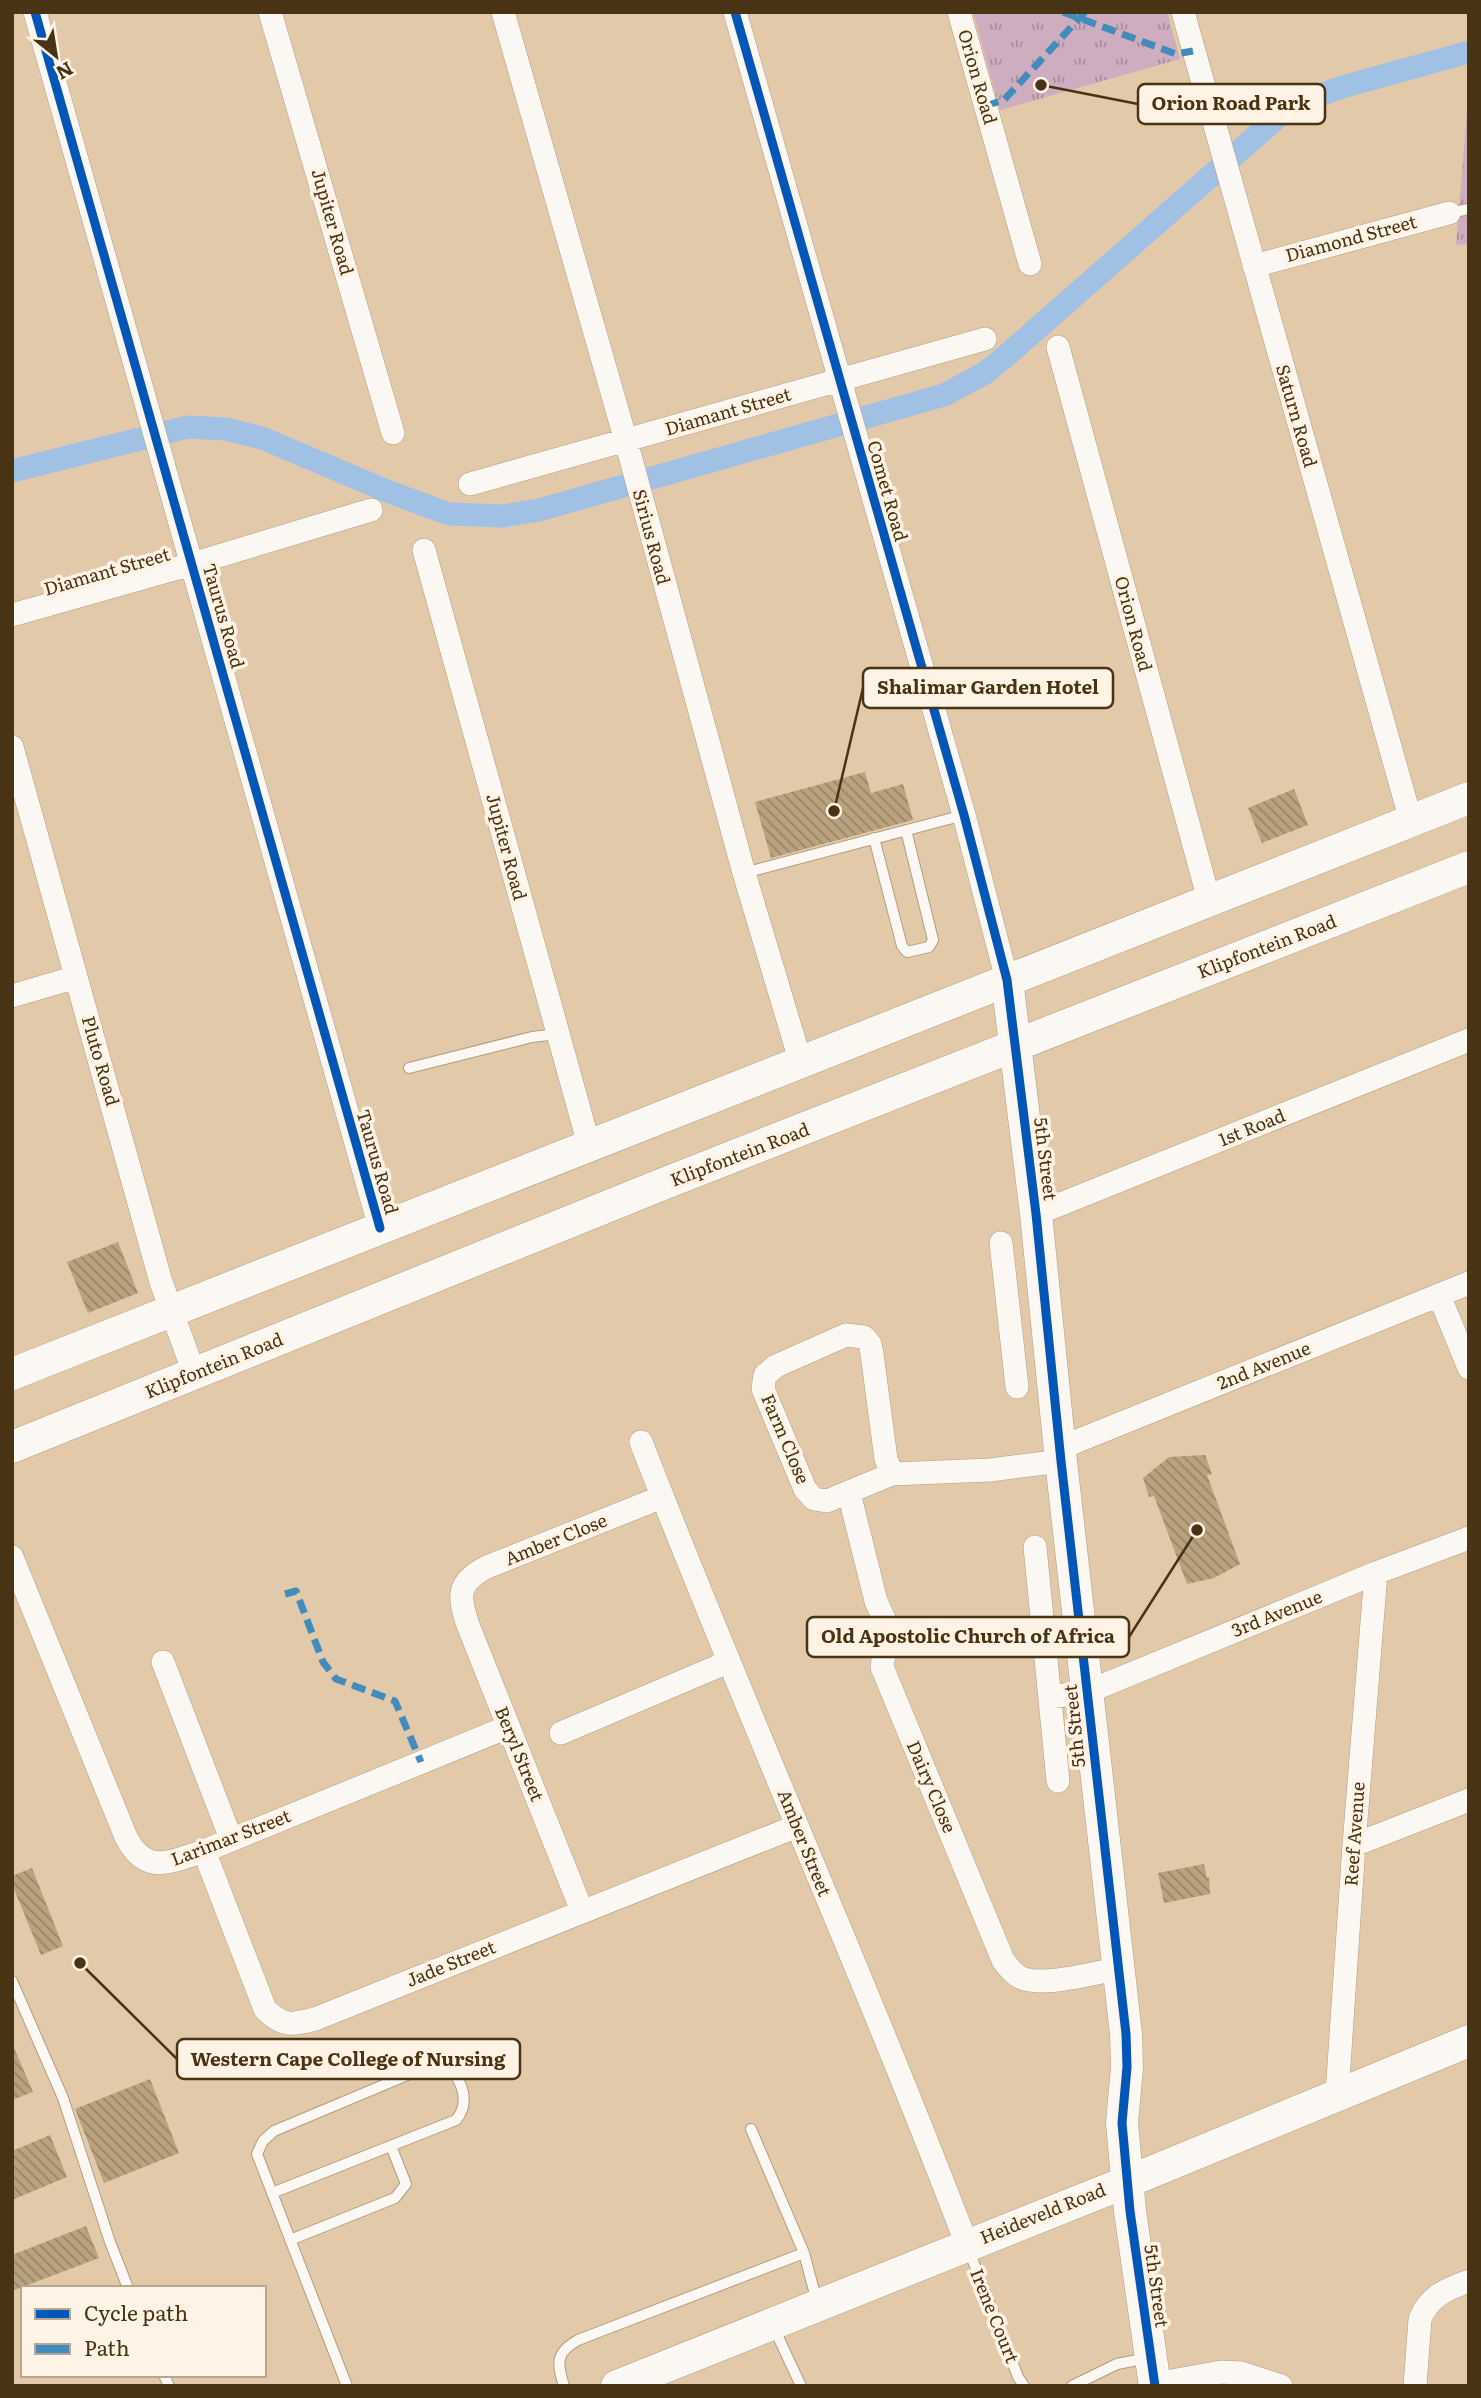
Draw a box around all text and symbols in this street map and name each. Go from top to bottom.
north arrow [21,21,91,91]
street label: Orion Road [952,26,1005,127]
text: N [51,55,79,88]
callout: Orion Road Park [1138,84,1325,124]
text: Orion Road Park [1151,88,1311,116]
street label: Jupiter Road [305,165,362,278]
street label: Diamond Street [1282,207,1420,268]
street label: Saturn Road [1270,361,1325,470]
street label: Diamant Street [661,379,794,441]
street label: Comet Road [861,437,916,544]
street label: Sirius Road [627,486,678,587]
street label: Diamant Street [40,539,173,601]
street label: Taurus Road [197,560,252,671]
street label: Orion Road [1109,573,1160,674]
callout: Shalimar Garden Hotel [863,668,1113,708]
text: Shalimar Garden Hotel [877,672,1099,700]
street label: Jupiter Road [480,790,535,903]
street label: Klipfontein Road [1193,907,1340,985]
street label: Pluto Road [76,1012,127,1109]
street label: 1st Road [1214,1101,1289,1152]
street label: Taurus Road [351,1106,406,1217]
street label: Klipfontein Road [666,1115,813,1193]
street label: 5th Street [1028,1116,1065,1203]
street label: Klipfontein Road [140,1325,287,1405]
street label: 2nd Avenue [1213,1334,1314,1396]
street label: Farm Close [755,1389,817,1488]
street label: Amber Close [500,1506,611,1571]
street label: 3rd Avenue [1227,1582,1326,1643]
callout: Old Apostolic Church of Africa [807,1617,1129,1657]
text: Old Apostolic Church of Africa [821,1621,1115,1649]
street label: 5th Street [1056,1683,1091,1769]
street label: Beryl Street [489,1702,552,1806]
street label: Dairy Close [901,1736,964,1837]
street label: Reef Avenue [1336,1781,1371,1887]
street label: Amber Street [772,1785,839,1901]
street label: Larimar Street [167,1801,295,1872]
street label: Jade Street [402,1932,500,1993]
callout: Western Cape College of Nursing [177,2039,520,2079]
text: Western Cape College of Nursing [190,2044,506,2072]
street label: Heideveld Road [975,2175,1109,2250]
street label: 5th Street [1138,2243,1177,2330]
street label: Irene Court [964,2264,1027,2367]
legend [21,2286,266,2377]
text: Cycle path [84,2296,188,2327]
text: Path [84,2331,130,2362]

